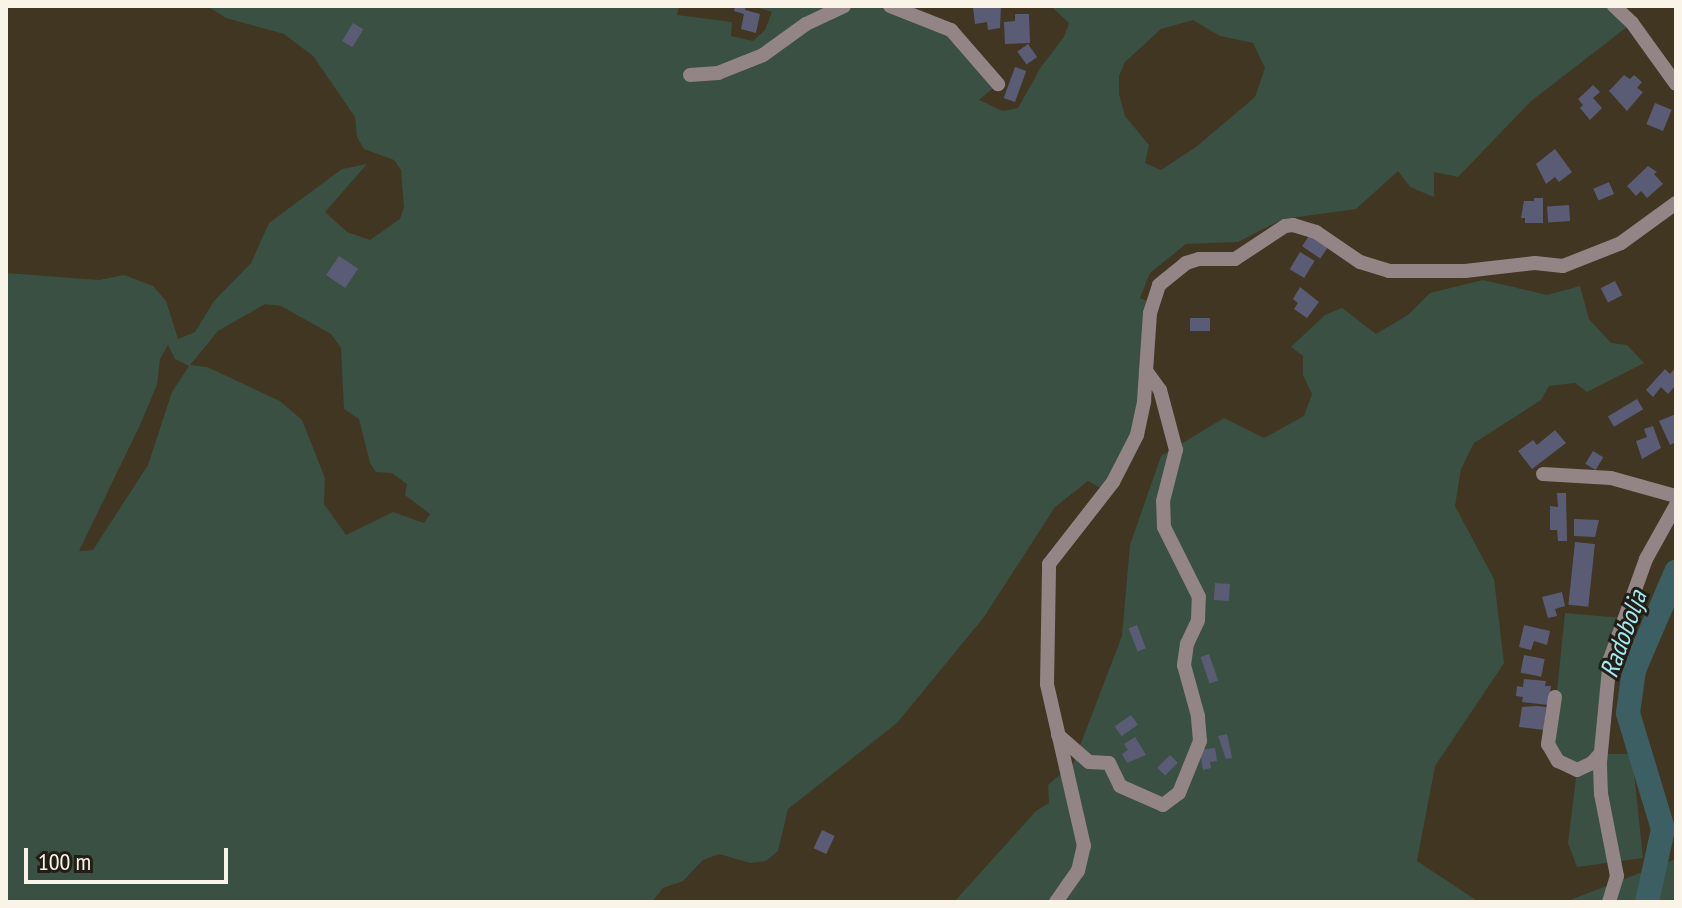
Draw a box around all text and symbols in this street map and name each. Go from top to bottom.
water label: Radobolja [1593,586,1653,682]
scale bar [28,832,232,882]
text: 100 m [38,846,91,877]

